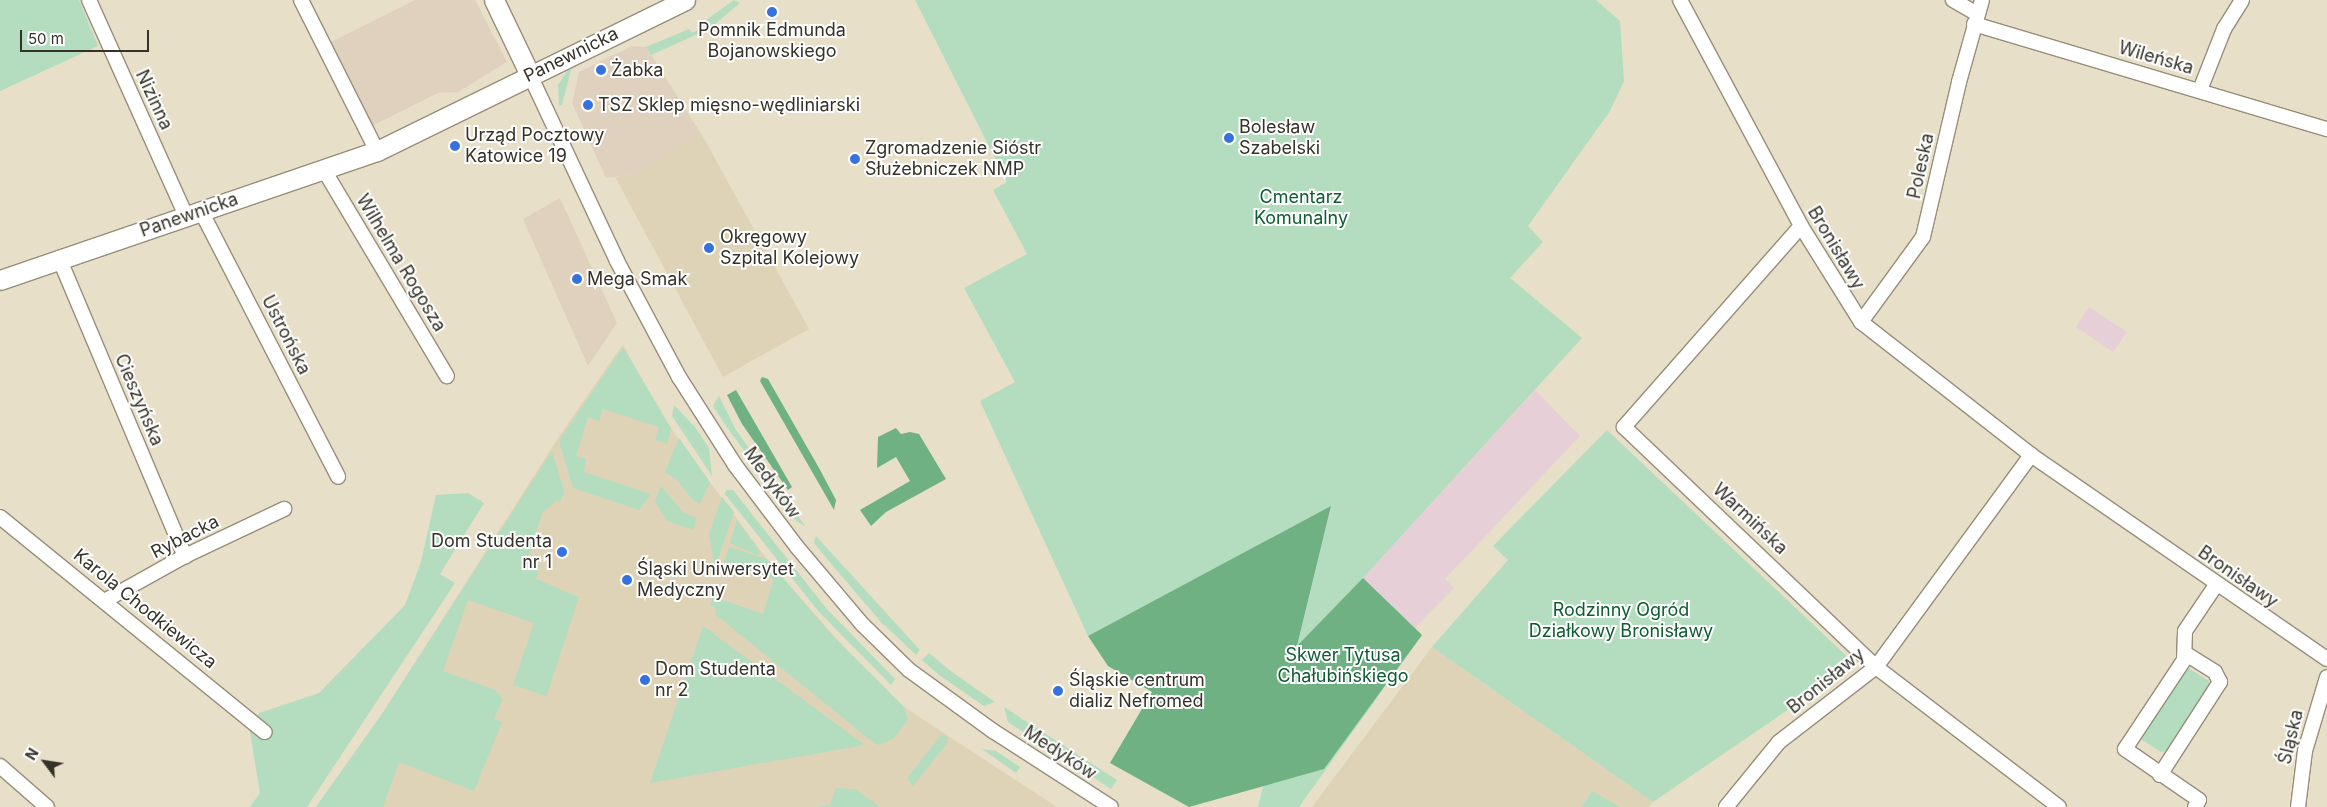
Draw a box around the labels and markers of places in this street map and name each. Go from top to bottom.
marker: Pomnik Edmunda Bojanowskiego [766,6,778,18]
place label: Pomnik Edmunda Bojanowskiego [698,20,846,62]
place label: Żabka [611,59,663,81]
marker: Żabka [595,64,607,76]
place label: TSZ Sklep mięsno-wędliniarski [598,94,860,116]
marker: TSZ Sklep mięsno-wędliniarski [582,99,594,111]
place label: Bolesław Szabelski [1239,117,1320,160]
place label: Urząd Pocztowy Katowice 19 [465,125,604,168]
marker: Bolesław Szabelski [1223,132,1235,144]
place label: Zgromadzenie Sióstr Służebniczek NMP [865,138,1041,180]
marker: Urząd Pocztowy Katowice 19 [449,140,461,152]
marker: Zgromadzenie Sióstr Służebniczek NMP [849,153,861,165]
place label: Okręgowy Szpital Kolejowy [720,227,859,270]
marker: Okręgowy Szpital Kolejowy [702,241,716,255]
place label: Mega Smak [587,268,687,290]
marker: Mega Smak [571,273,583,285]
place label: Dom Studenta nr 1 [431,531,552,574]
marker: Dom Studenta nr 1 [556,546,568,558]
place label: Śląski Uniwersytet Medyczny [637,559,794,602]
marker: Śląski Uniwersytet Medyczny [621,574,633,586]
place label: Dom Studenta nr 2 [655,659,776,702]
place label: Śląskie centrum dializ Nefromed [1069,670,1205,712]
marker: Dom Studenta nr 2 [639,674,651,686]
marker: Śląskie centrum dializ Nefromed [1051,684,1065,698]

